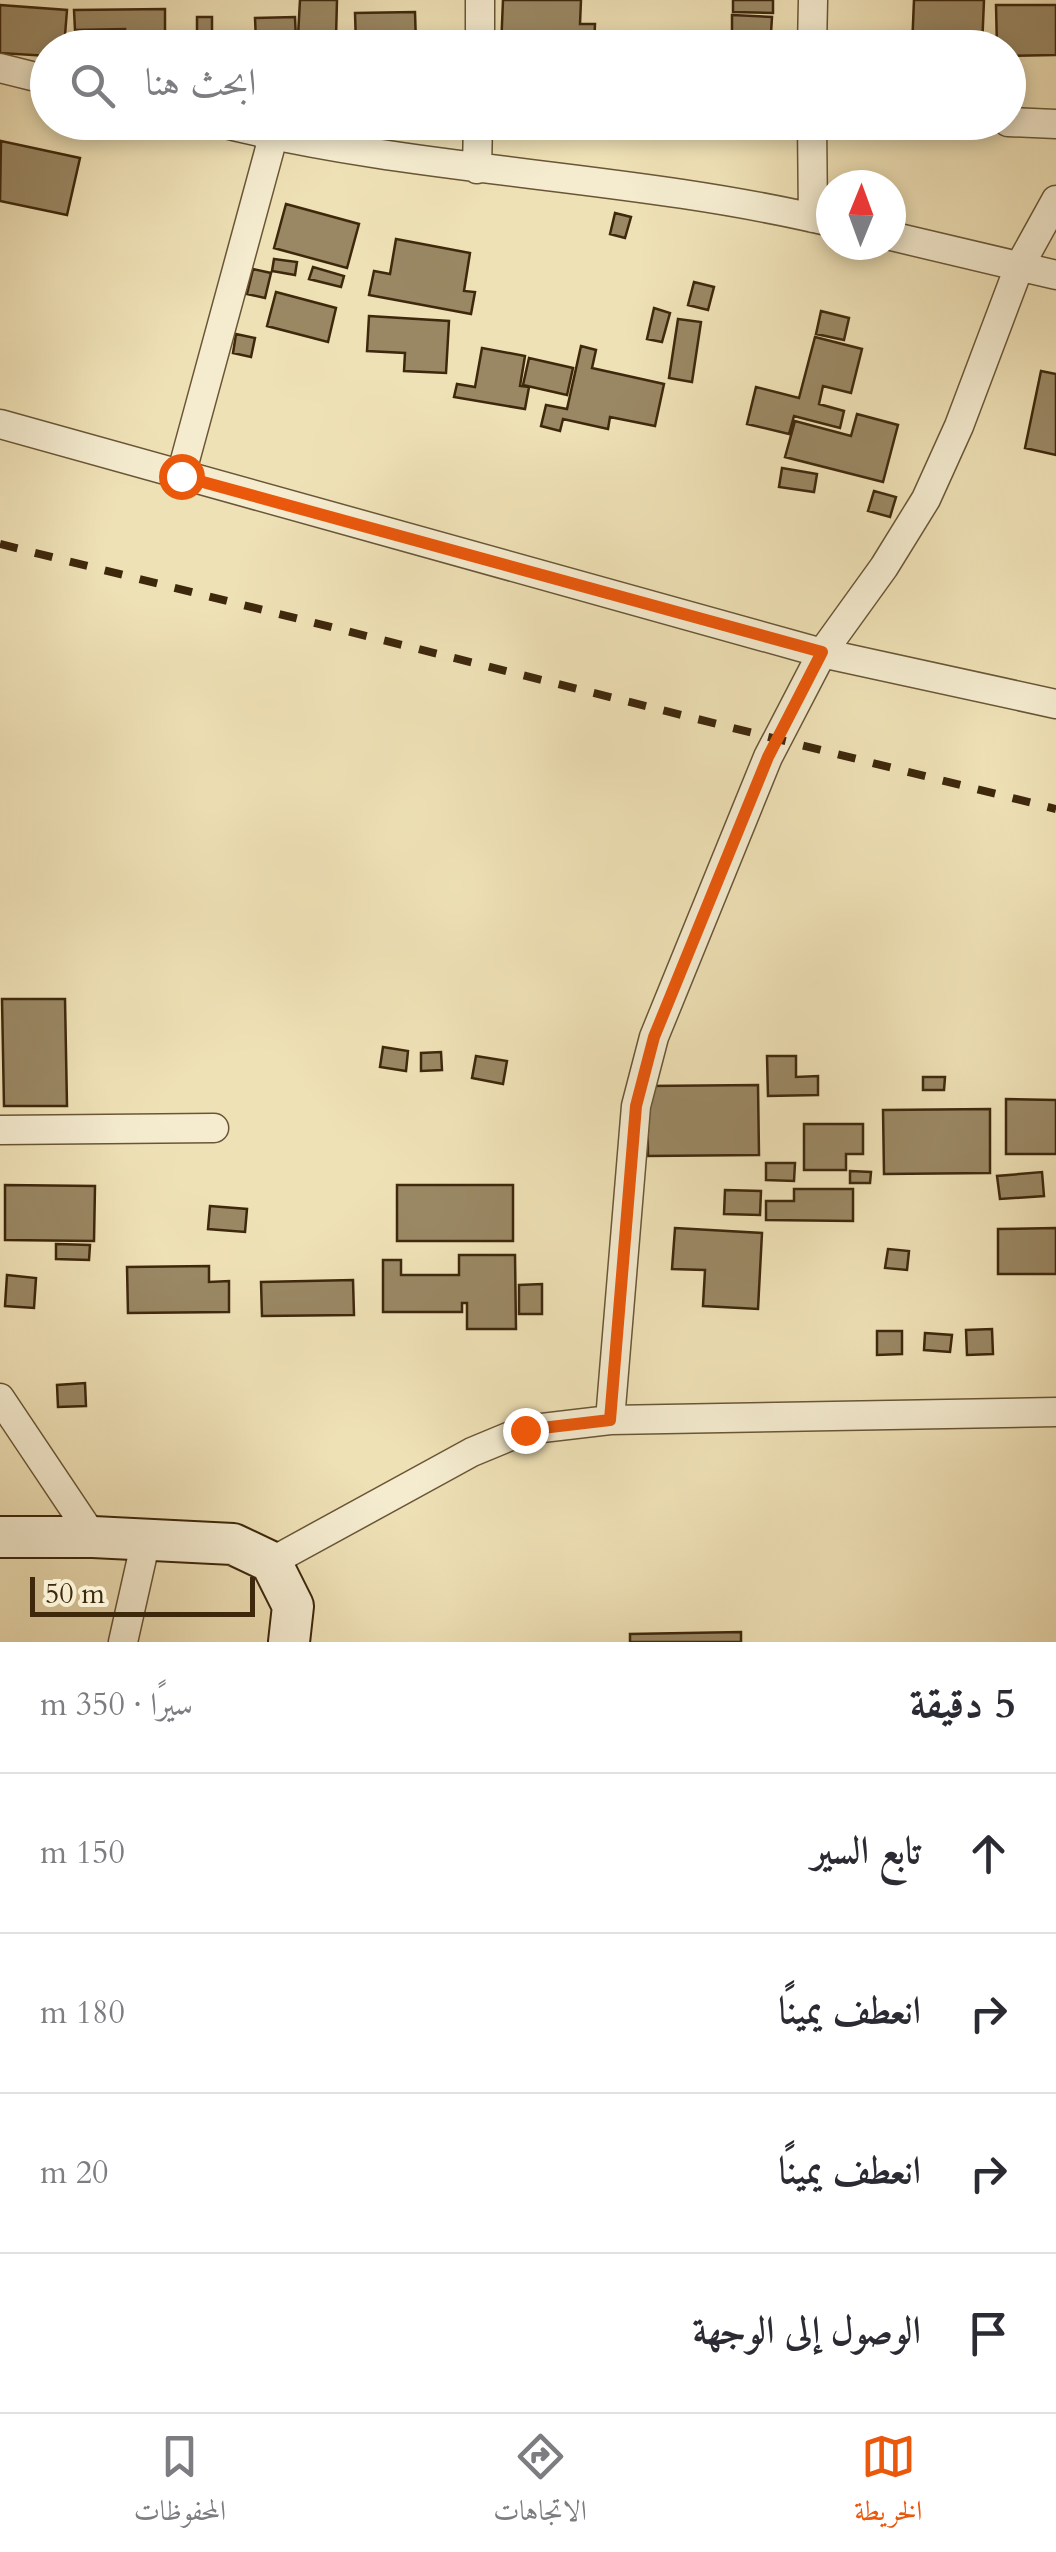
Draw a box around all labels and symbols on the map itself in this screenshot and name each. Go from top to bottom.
north arrow [816,170,906,260]
route start [159,454,205,500]
route end [503,1408,549,1454]
scale bar [30,1572,255,1616]

